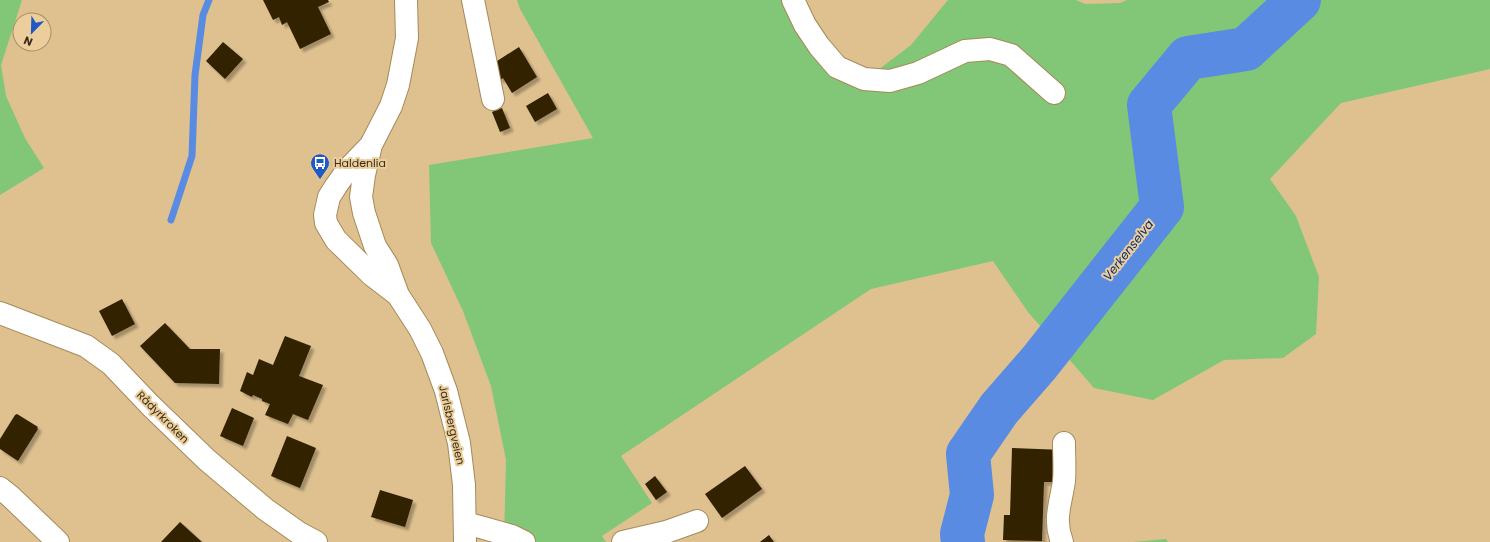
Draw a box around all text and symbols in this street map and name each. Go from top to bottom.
north arrow [12,12,52,52]
text: N [21,32,35,50]
bus stop icon: Haldenlia [309,152,331,180]
place label: Haldenlia [334,155,386,171]
water label: Verkenselva [1099,216,1157,284]
street label: Jarlsbergveien [435,384,469,466]
street label: Rådyrkroken [133,387,193,447]

